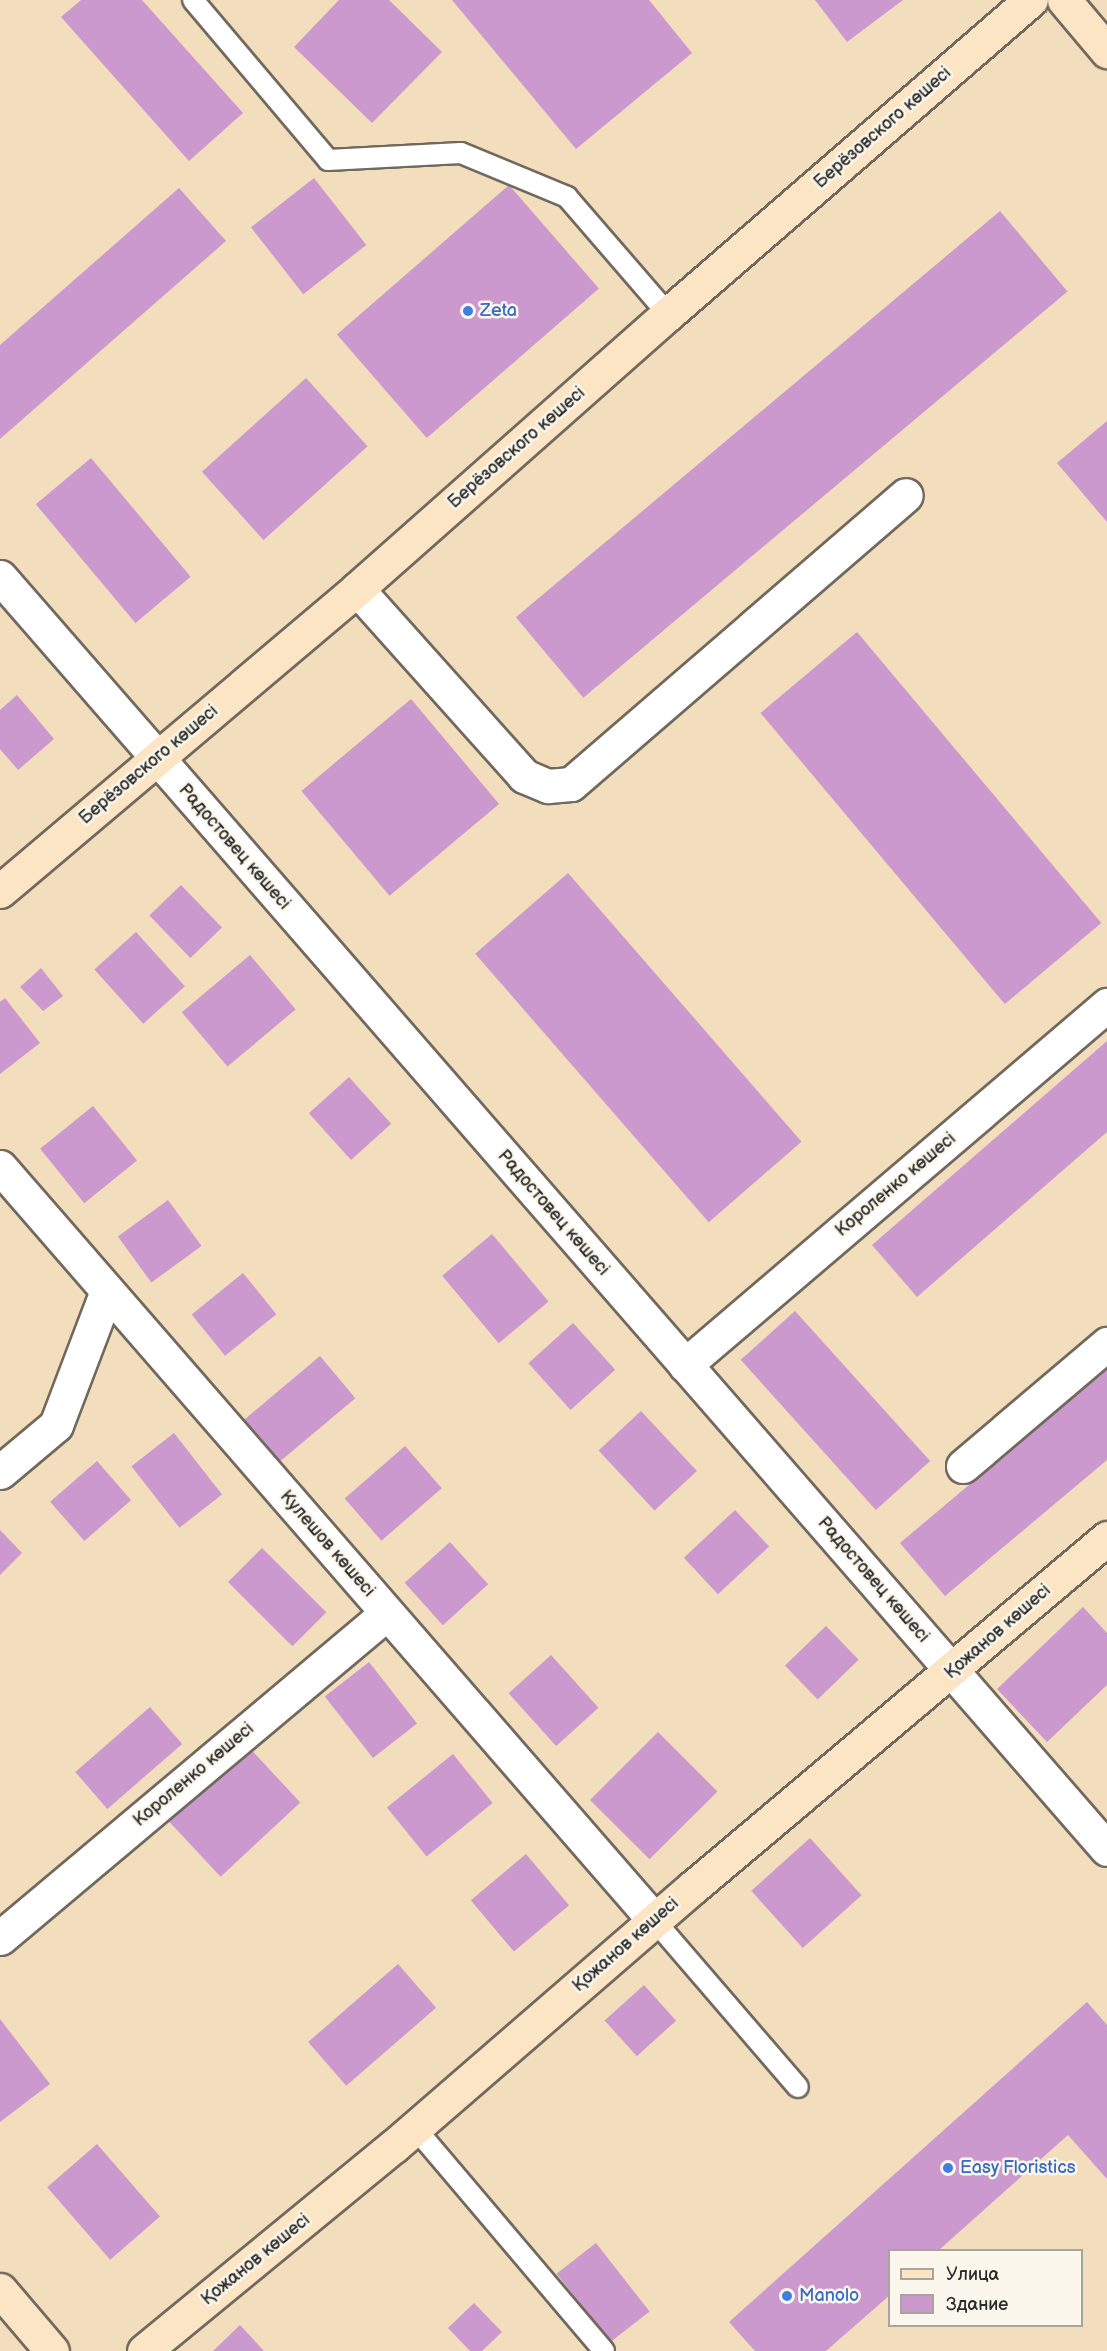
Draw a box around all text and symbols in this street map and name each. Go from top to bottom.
street label: Берёзовского көшесі [810,63,956,193]
place label: Zeta [480,300,517,322]
marker: Zeta [461,304,475,318]
street label: Берёзовского көшесі [444,383,590,513]
street label: Берёзовского көшесі [75,701,223,829]
street label: Радостовец көшесі [173,780,295,914]
street label: Короленко көшесі [831,1128,961,1242]
street label: Радостовец көшесі [492,1146,614,1280]
street label: Кулешов көшесі [275,1486,379,1602]
street label: Радостовец көшесі [812,1513,934,1647]
street label: Қожанов көшесі [940,1580,1056,1684]
street label: Короленко көшесі [129,1718,259,1832]
street label: Қожанов көшесі [568,1893,684,1997]
place label: Easy Floristics [960,2157,1077,2179]
marker: Easy Floristics [941,2161,955,2175]
street label: Қожанов көшесі [197,2210,315,2310]
legend [888,2249,1083,2327]
text: Улица [946,2264,999,2285]
place label: Manolo [799,2285,859,2307]
marker: Manolo [780,2289,794,2303]
text: Здание [946,2294,1008,2315]

